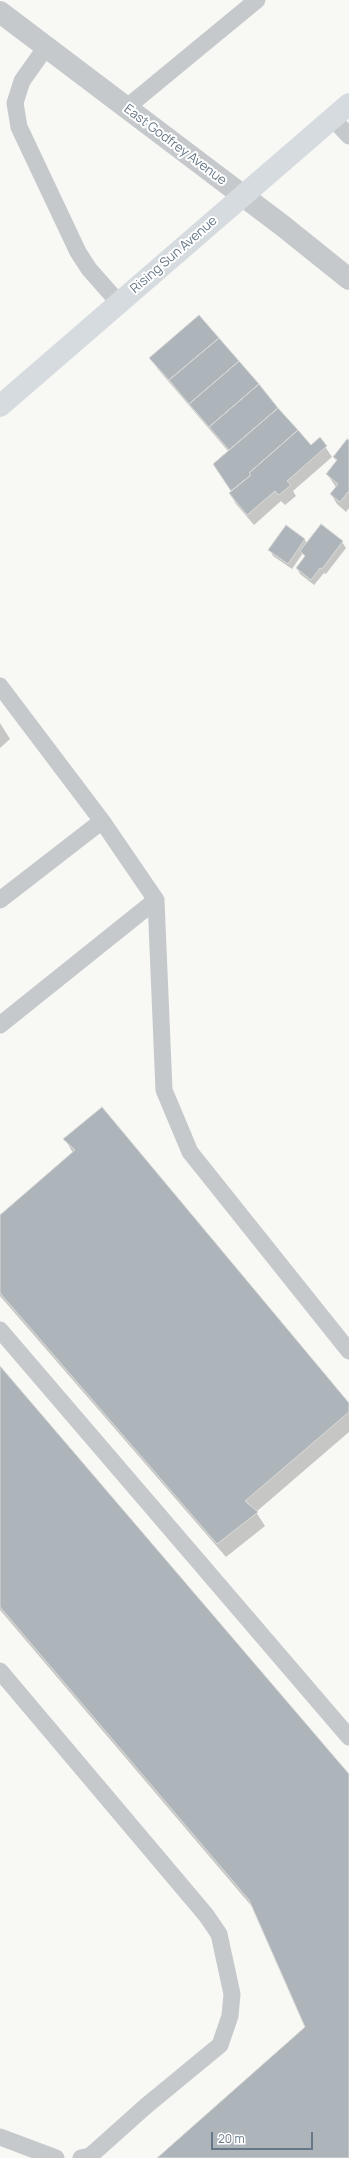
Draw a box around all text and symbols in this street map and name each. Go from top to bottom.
street label: East Godfrey Avenue [121,101,229,189]
street label: Rising Sun Avenue [127,213,221,297]
scale bar [213,2124,315,2150]
text: 20 m [218,2130,245,2147]

